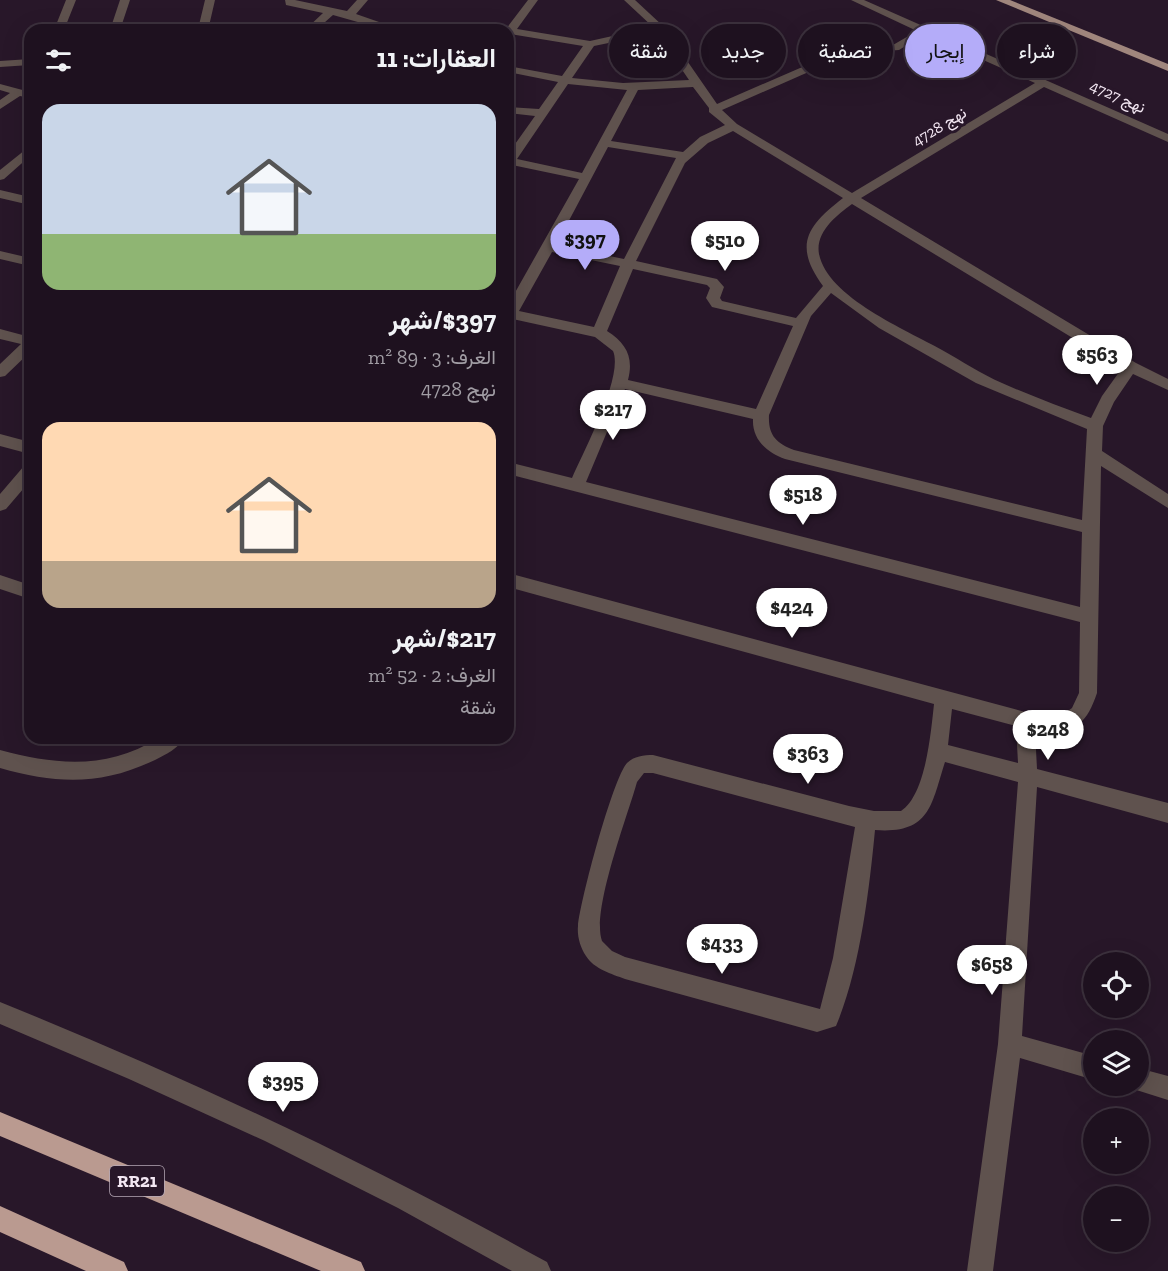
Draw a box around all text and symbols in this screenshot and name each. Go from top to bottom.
chip: شقة [609,24,689,78]
chip: جديد [701,24,786,78]
chip: تصفية [798,24,893,78]
chip: إيجار [905,24,985,78]
chip: شراء [997,24,1076,78]
text: العقارات: 11 [377,42,496,74]
icon: filters [42,44,75,77]
street label: نهج 4727 [1086,76,1149,119]
street label: نهج 4728 [909,103,971,152]
icon: home [215,143,323,251]
pin: $397 [549,220,621,271]
pin: $510 [689,221,761,272]
text: $397 [564,227,606,251]
text: $510 [705,228,745,252]
text: $397/شهر [389,304,496,336]
pin: $563 [1061,335,1133,386]
text: $563 [1076,342,1118,366]
text: الغرف: 3 · 89 m² [368,345,496,369]
text: نهج 4728 [421,377,496,401]
pin: $217 [577,390,649,441]
text: $217 [594,397,632,421]
icon: home [215,461,323,569]
pin: $518 [767,475,839,526]
text: $518 [783,482,823,506]
pin: $424 [756,588,828,639]
text: $424 [770,595,814,619]
text: $217/شهر [393,622,496,654]
text: الغرف: 2 · 52 m² [368,663,496,687]
text: شقة [460,695,496,719]
pin: $248 [1012,710,1084,761]
text: $248 [1027,717,1069,741]
pin: $363 [772,734,844,785]
text: $363 [787,741,829,765]
pin: $433 [686,924,758,975]
text: $433 [701,931,743,955]
pin: $658 [956,945,1028,996]
text: $658 [971,952,1013,976]
map controls [1083,952,1149,1252]
button: locate [1083,952,1149,1018]
button: layers [1083,1030,1149,1096]
pin: $395 [247,1062,319,1113]
text: $395 [262,1069,304,1093]
button: + [1083,1108,1149,1174]
road number: RR21 [110,1166,164,1196]
button: − [1083,1186,1149,1252]

